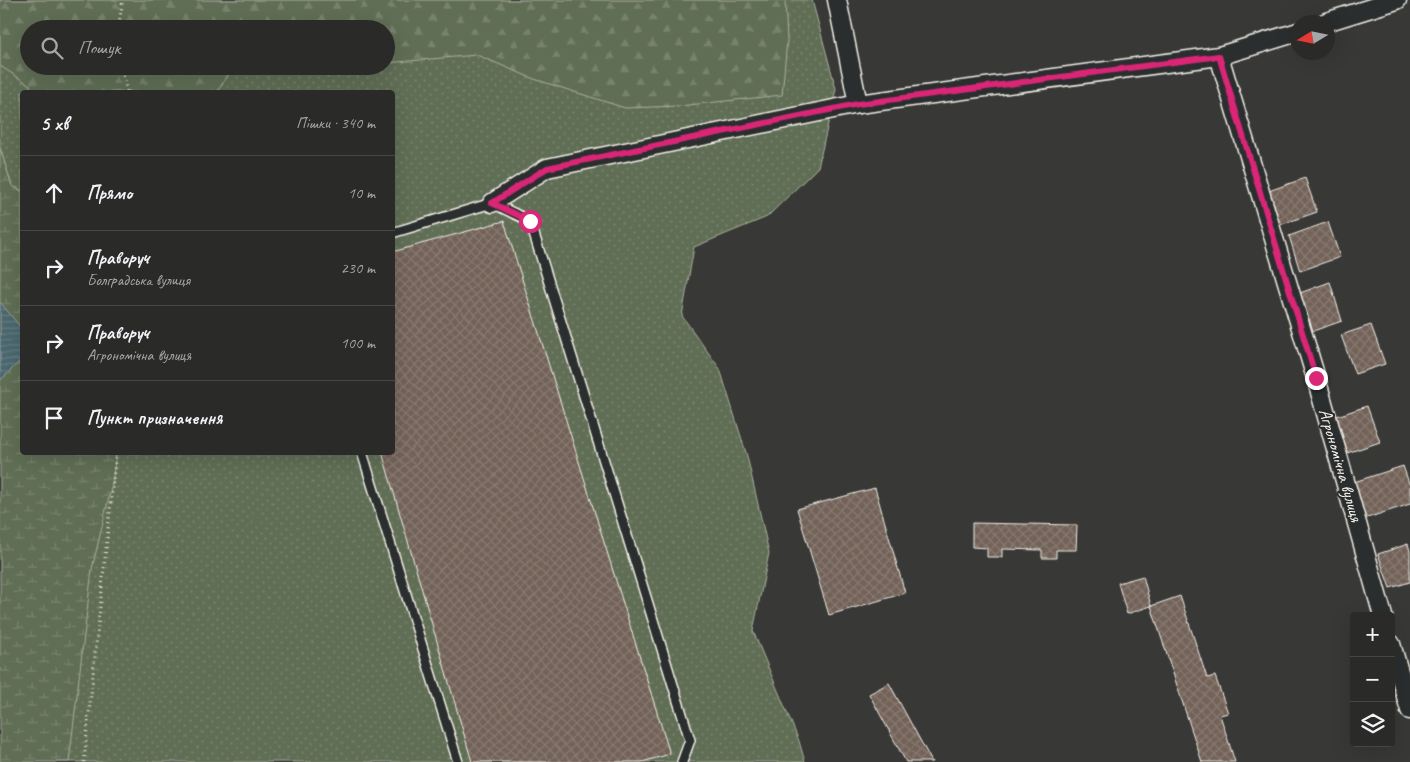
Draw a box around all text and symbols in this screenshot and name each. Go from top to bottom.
north arrow [1290,15,1335,60]
search box [20,20,395,75]
icon: search [38,34,66,62]
text: Пошук [78,36,120,60]
text: 5 хв [40,110,68,136]
text: Пішки · 340 m [296,113,375,133]
icon: ahead [40,179,68,207]
text: Прямо [87,181,132,205]
text: 10 m [348,183,375,203]
route start [519,210,542,233]
text: Праворуч [87,246,149,270]
icon: right [40,254,68,282]
text: 230 m [341,258,375,278]
text: Болградська вулиця [87,270,190,290]
text: Праворуч [87,321,149,345]
icon: right [40,329,68,357]
text: 100 m [341,333,375,353]
text: Агрономічна вулиця [87,345,191,365]
route end [1305,367,1328,390]
icon: arrive [40,404,68,432]
text: Пункт призначення [87,406,222,430]
street label: Агрономічна вулиця [1314,406,1368,526]
map controls [1350,612,1395,747]
button: + [1350,612,1395,657]
button: − [1350,657,1395,702]
button: layers [1350,702,1395,747]

